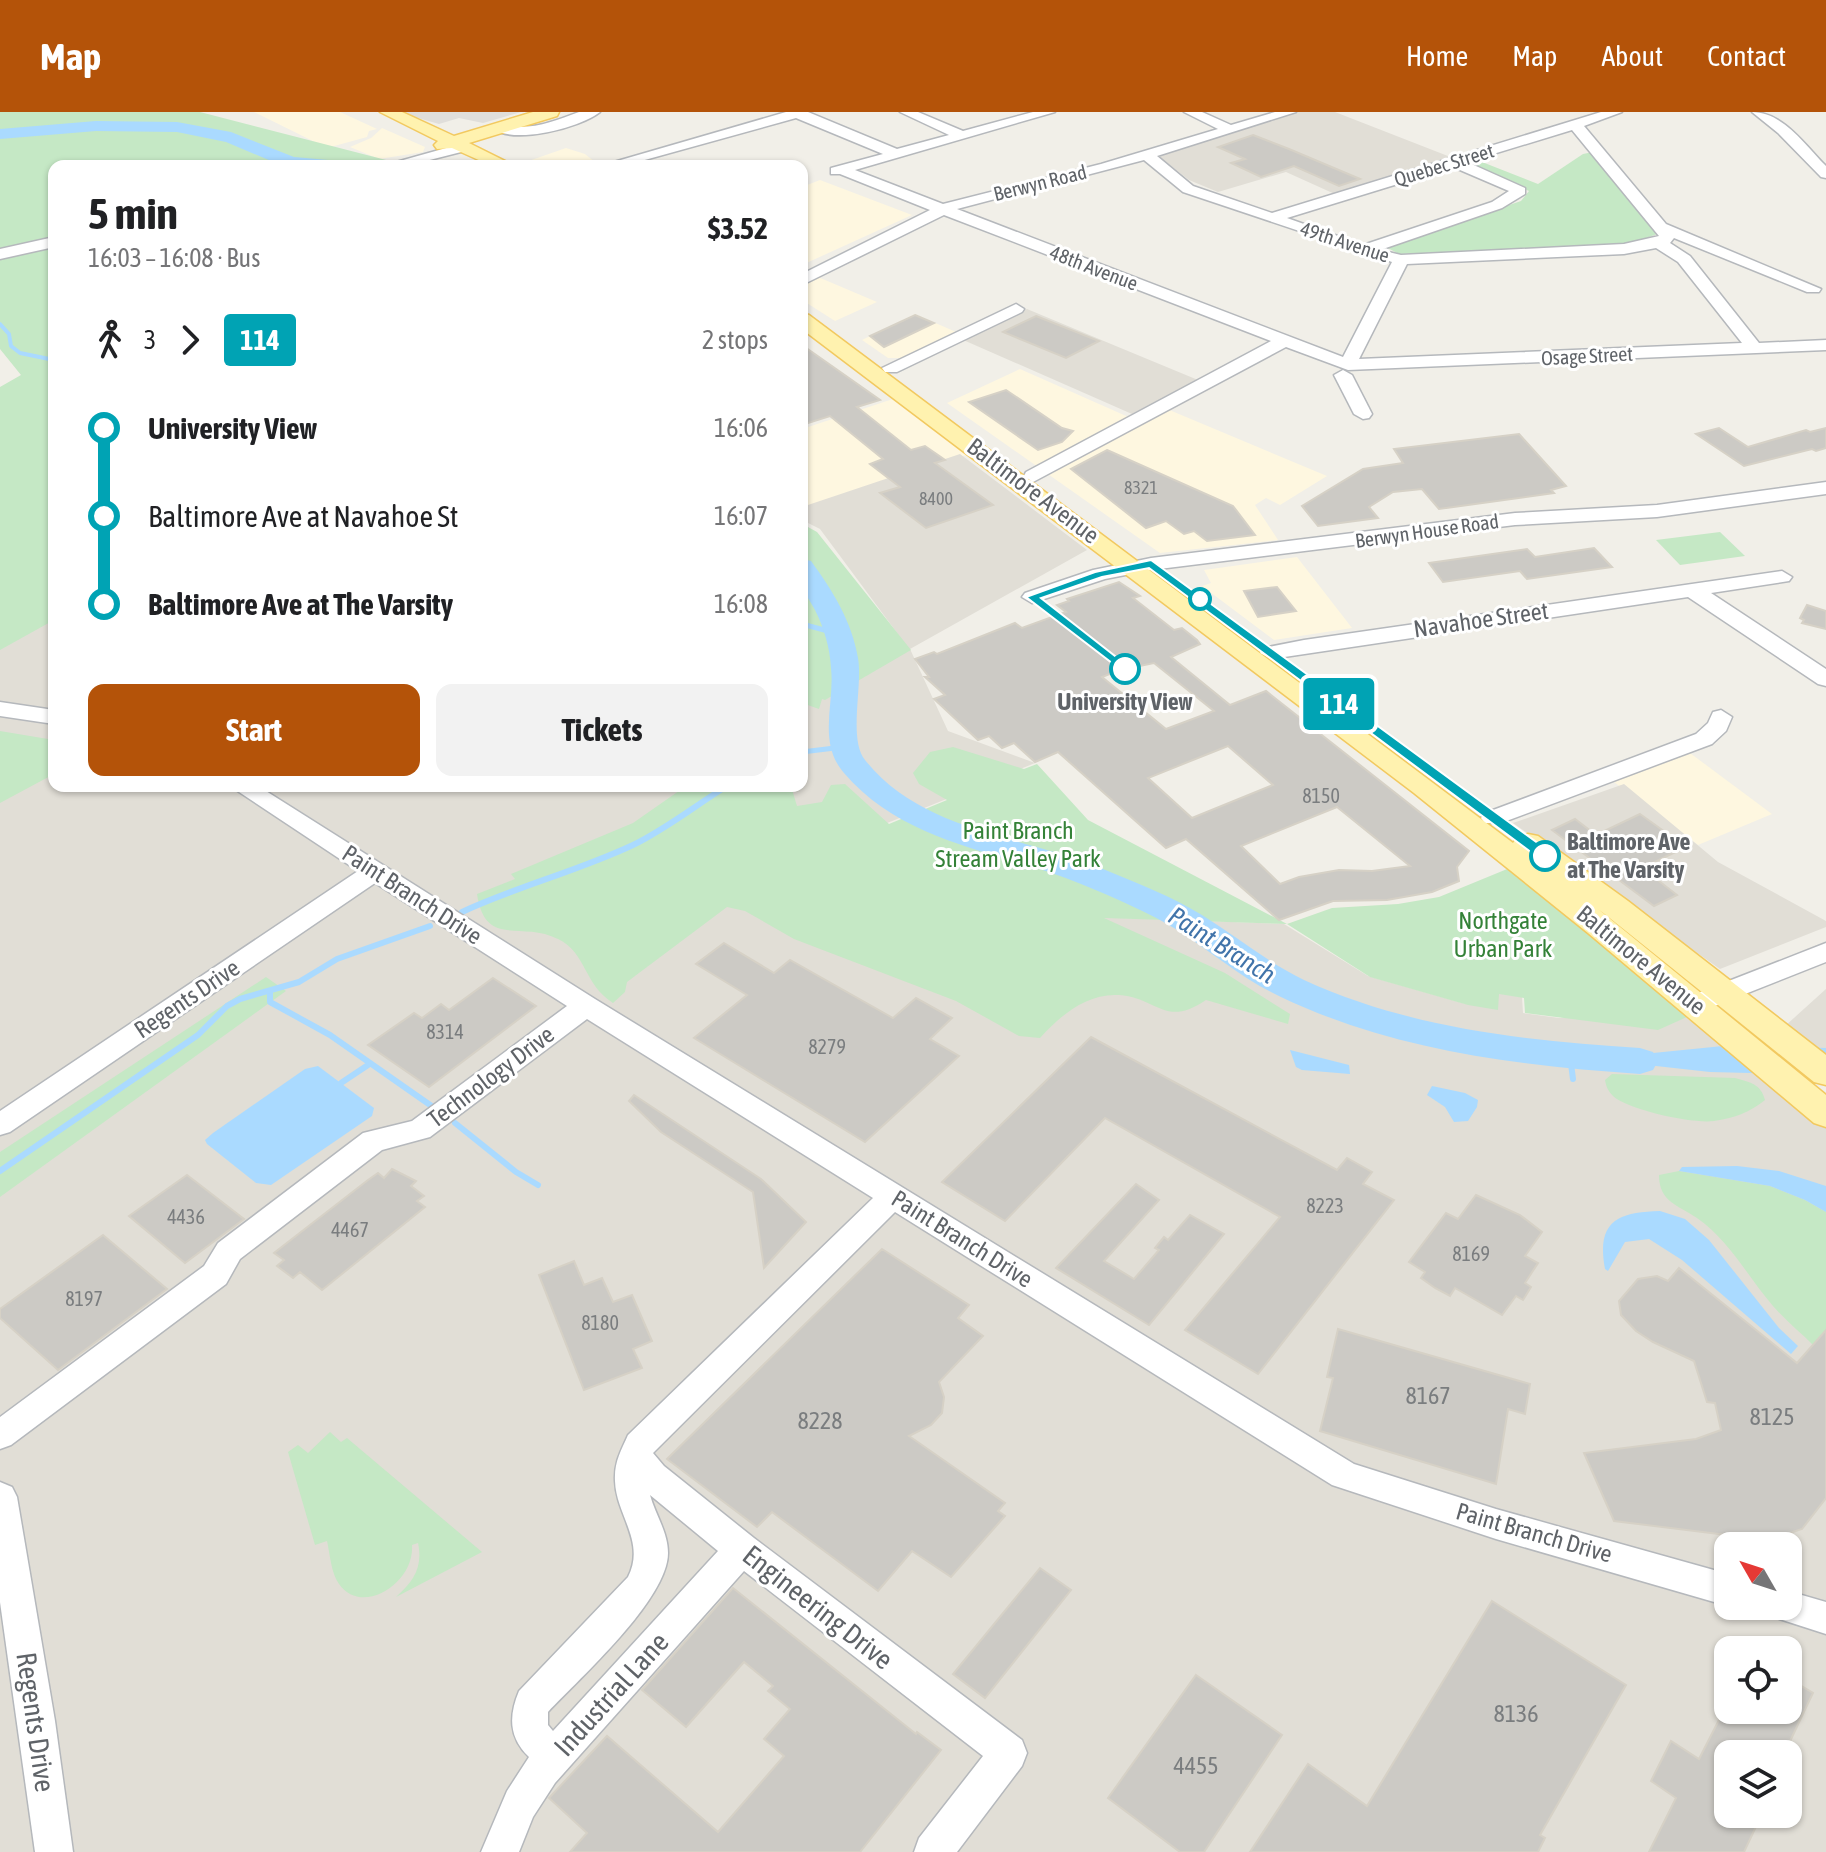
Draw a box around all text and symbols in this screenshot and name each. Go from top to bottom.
text: Map [40,35,101,78]
text: Home [1406,40,1468,72]
text: Map [1512,40,1557,72]
text: About [1601,40,1663,72]
text: Contact [1707,40,1786,72]
street label: Quebec Street [1391,138,1497,191]
street label: Berwyn Road [991,160,1089,205]
text: 5 min [88,188,178,238]
text: $3.52 [708,211,768,245]
street label: 49th Avenue [1298,216,1393,267]
street label: 48th Avenue [1047,240,1141,295]
text: 16:03 – 16:08 · Bus [88,243,260,273]
icon: walk [88,318,132,362]
icon: forward [168,318,212,362]
text: 114 [240,324,280,356]
text: 3 [144,325,156,355]
text: 2 stops [702,325,768,355]
street label: Osage Street [1540,342,1634,369]
text: University View [148,411,317,445]
text: 16:06 [714,413,768,443]
street label: Baltimore Avenue [962,432,1104,549]
house number: 8321 [1124,477,1158,498]
house number: 8400 [919,488,953,509]
text: Baltimore Ave at Navahoe St [148,499,458,533]
text: 16:07 [714,501,768,531]
street label: Berwyn House Road [1354,509,1500,552]
text: Baltimore Ave at The Varsity [148,587,453,621]
unlabelled marker [1189,588,1211,610]
text: 16:08 [714,589,768,619]
street label: Navahoe Street [1412,597,1550,642]
marker: University View [1110,654,1140,684]
line badge: 114 [1293,678,1385,730]
button: Start [88,684,420,776]
button: Tickets [436,684,768,776]
place label: University View [1057,688,1193,715]
text: 114 [1319,688,1359,720]
house number: 8150 [1302,784,1340,807]
park label: Paint Branch Stream Valley Park [935,817,1101,872]
place label: Baltimore Ave at The Varsity [1567,828,1691,883]
street label: Paint Branch Drive [337,839,487,950]
marker: Baltimore Ave at The Varsity [1530,841,1560,871]
water label: Paint Branch [1163,900,1281,990]
street label: Baltimore Avenue [1572,900,1711,1020]
park label: Northgate Urban Park [1454,907,1553,962]
street label: Regents Drive [129,954,244,1043]
street label: Technology Drive [422,1020,559,1133]
house number: 8314 [426,1020,464,1043]
house number: 8279 [808,1035,846,1058]
street label: Paint Branch Drive [887,1184,1038,1293]
house number: 8223 [1306,1194,1344,1217]
house number: 4436 [167,1205,205,1228]
house number: 4467 [331,1218,369,1241]
house number: 8169 [1452,1242,1490,1265]
house number: 8197 [65,1287,103,1310]
house number: 8180 [581,1311,619,1334]
house number: 8167 [1405,1382,1451,1409]
house number: 8125 [1749,1403,1795,1430]
house number: 8228 [797,1407,843,1434]
street label: Paint Branch Drive [1453,1497,1615,1568]
north arrow [1714,1532,1802,1620]
map controls [1714,1532,1802,1828]
street label: Engineering Drive [737,1539,899,1675]
street label: Industrial Lane [547,1626,675,1762]
button: locate [1714,1636,1802,1724]
street label: Regents Drive [10,1650,62,1794]
house number: 8136 [1493,1700,1539,1727]
button: layers [1714,1740,1802,1828]
house number: 4455 [1173,1752,1219,1779]

